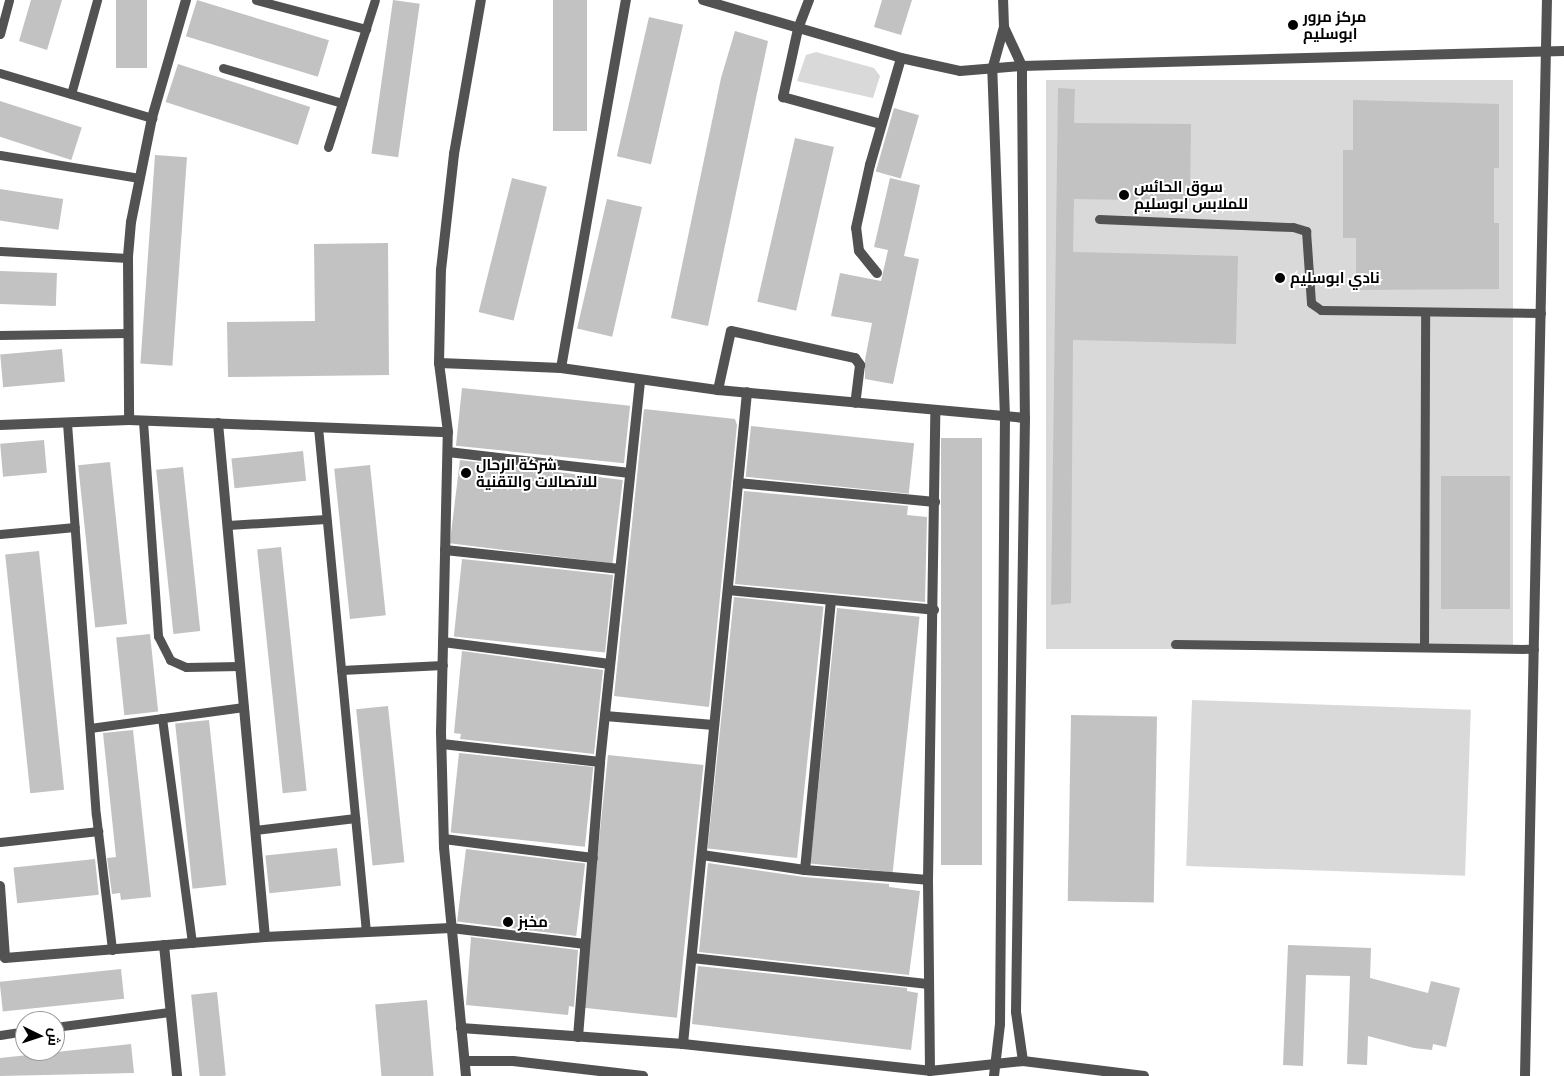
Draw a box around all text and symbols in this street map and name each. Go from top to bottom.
place label: مركز مرور ابوسليم [1303,7,1366,42]
marker: مركز مرور ابوسليم [1287,19,1299,31]
place label: سوق الحائس للملابس ابوسليم [1134,177,1248,212]
marker: سوق الحائس للملابس ابوسليم [1118,189,1130,201]
place label: نادي ابوسليم [1290,269,1380,287]
marker: نادي ابوسليم [1274,272,1286,284]
place label: شركة الرحال للاتصالات والتقنية [476,455,597,490]
marker: شركة الرحال للاتصالات والتقنية [460,467,472,479]
place label: مخبز [518,913,548,931]
marker: مخبز [502,916,514,928]
north arrow [15,1011,65,1061]
text: ش [44,1027,64,1047]

